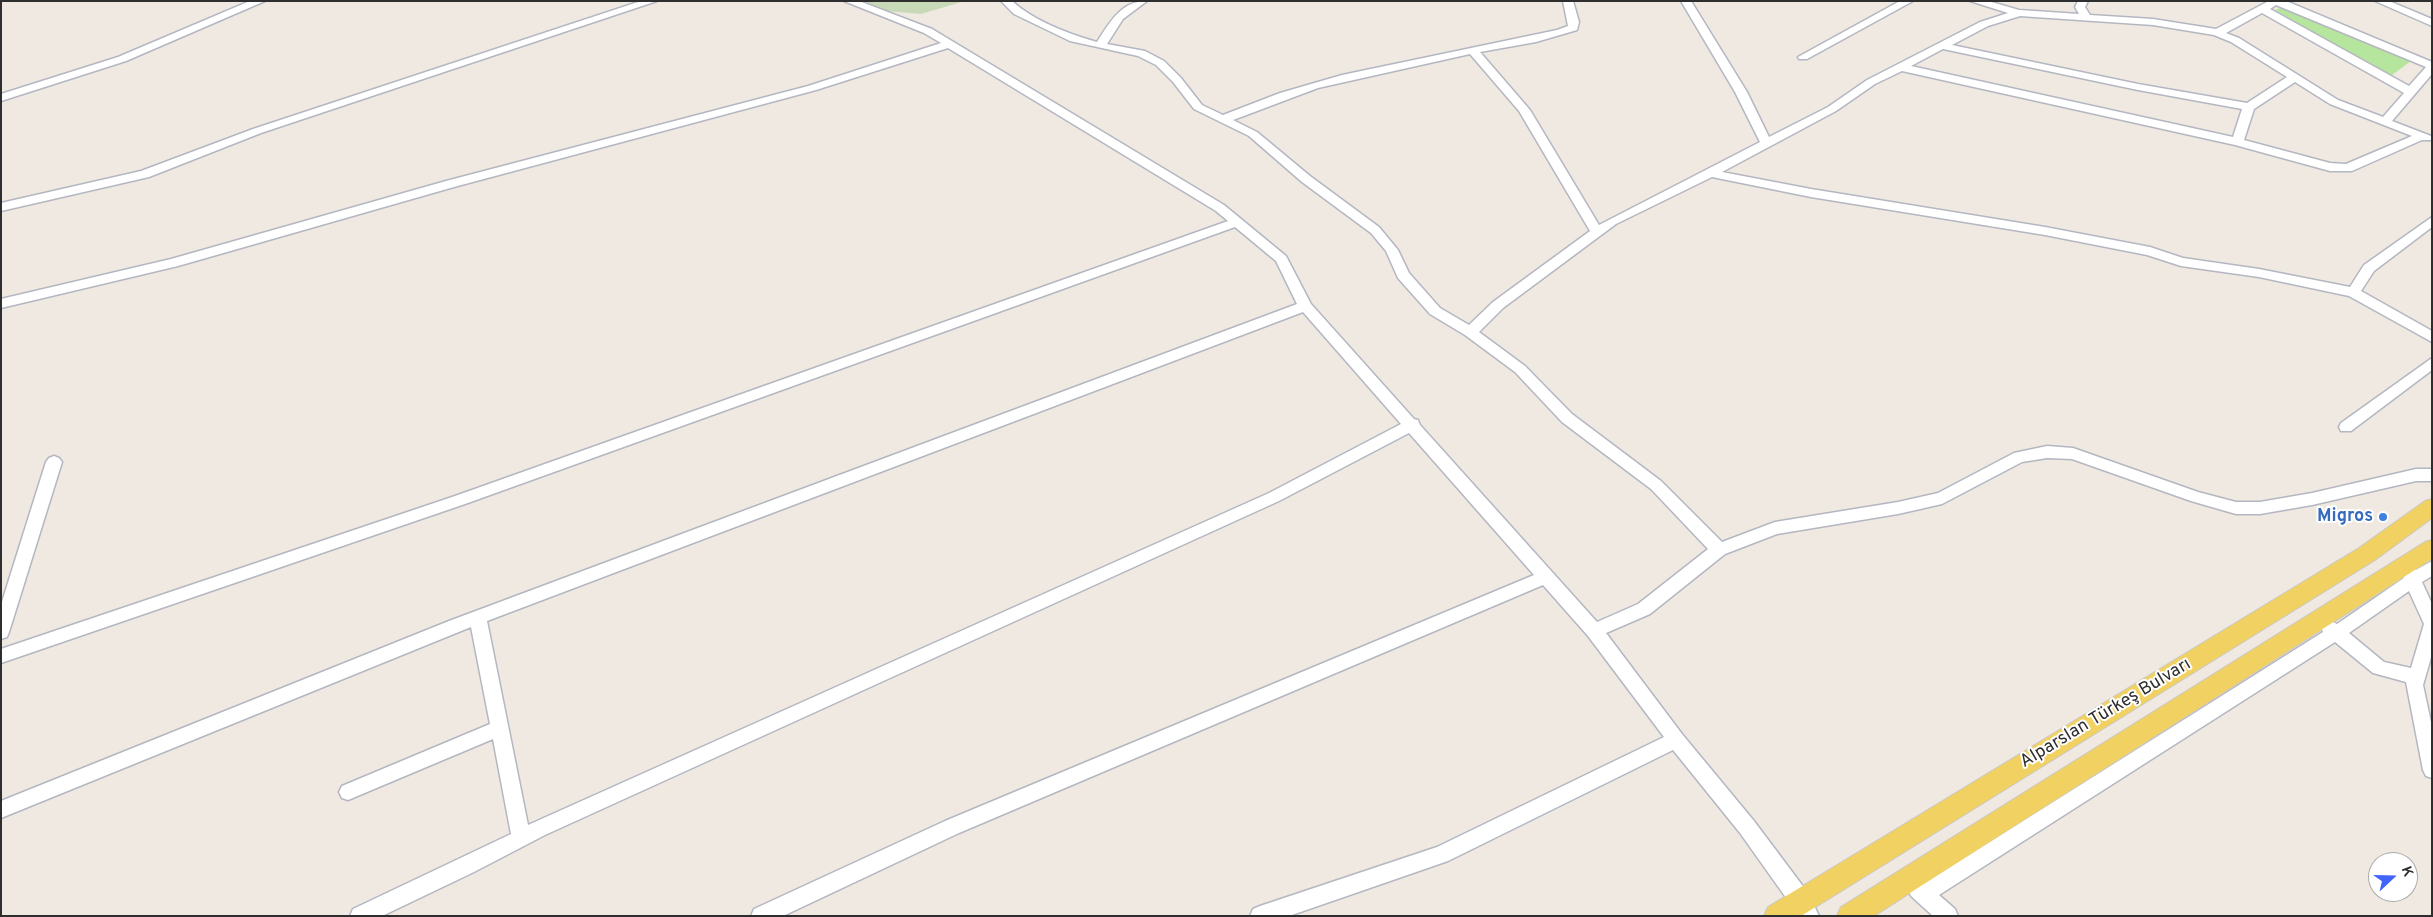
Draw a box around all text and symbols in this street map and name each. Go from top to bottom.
place label: Migros [2317,506,2373,528]
marker: Migros [2377,511,2389,523]
street label: Alparslan Türkeş Bulvarı [2017,654,2195,774]
north arrow [2368,852,2418,902]
text: K [2397,864,2416,879]

